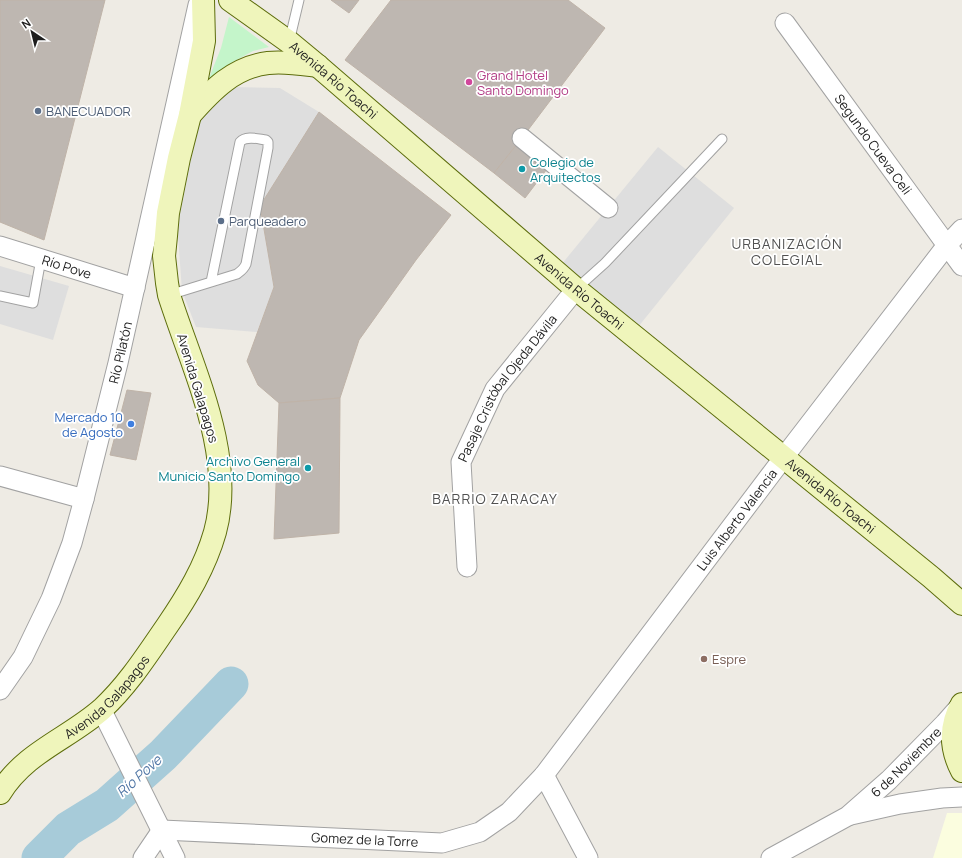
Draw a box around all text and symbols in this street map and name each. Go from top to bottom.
north arrow [12,12,52,52]
text: N [18,15,34,32]
street label: Avenida Río Toachi [286,37,382,123]
place label: Grand Hotel Santo Domingo [477,66,569,99]
marker: Grand Hotel Santo Domingo [464,77,474,87]
street label: Segundo Cueva Celi [831,90,916,198]
place label: BANECUADOR [46,102,131,120]
marker: BANECUADOR [33,106,43,116]
place label: Colegio de Arquitectos [530,153,601,186]
marker: Colegio de Arquitectos [517,164,527,174]
place label: Parqueadero [229,212,306,230]
marker: Parqueadero [216,216,226,226]
district label: URBANIZACIÓN COLEGIAL [731,234,843,269]
street label: Avenida Río Toachi [531,248,628,333]
street label: Río Pove [40,251,94,283]
street label: Pasaje Cristóbal Ojeda Dávila [453,310,561,465]
street label: Río Pilatón [104,320,136,385]
street label: Avenida Galapagos [173,331,223,445]
place label: Mercado 10 de Agosto [55,408,123,441]
marker: Mercado 10 de Agosto [126,419,136,429]
place label: Archivo General Municio Santo Domingo [158,452,300,485]
street label: Avenida Río Toachi [782,454,879,538]
marker: Archivo General Municio Santo Domingo [303,463,313,473]
street label: Luis Alberto Valencia [692,465,781,574]
district label: BARRIO ZARACAY [432,489,558,508]
place label: Espre [712,650,746,668]
street label: Avenida Galapagos [61,651,153,743]
marker: Espre [699,654,709,664]
street label: 6 de Noviembre [867,723,946,801]
water label: Río Pove [112,750,166,801]
street label: Gomez de la Torre [311,828,419,851]

